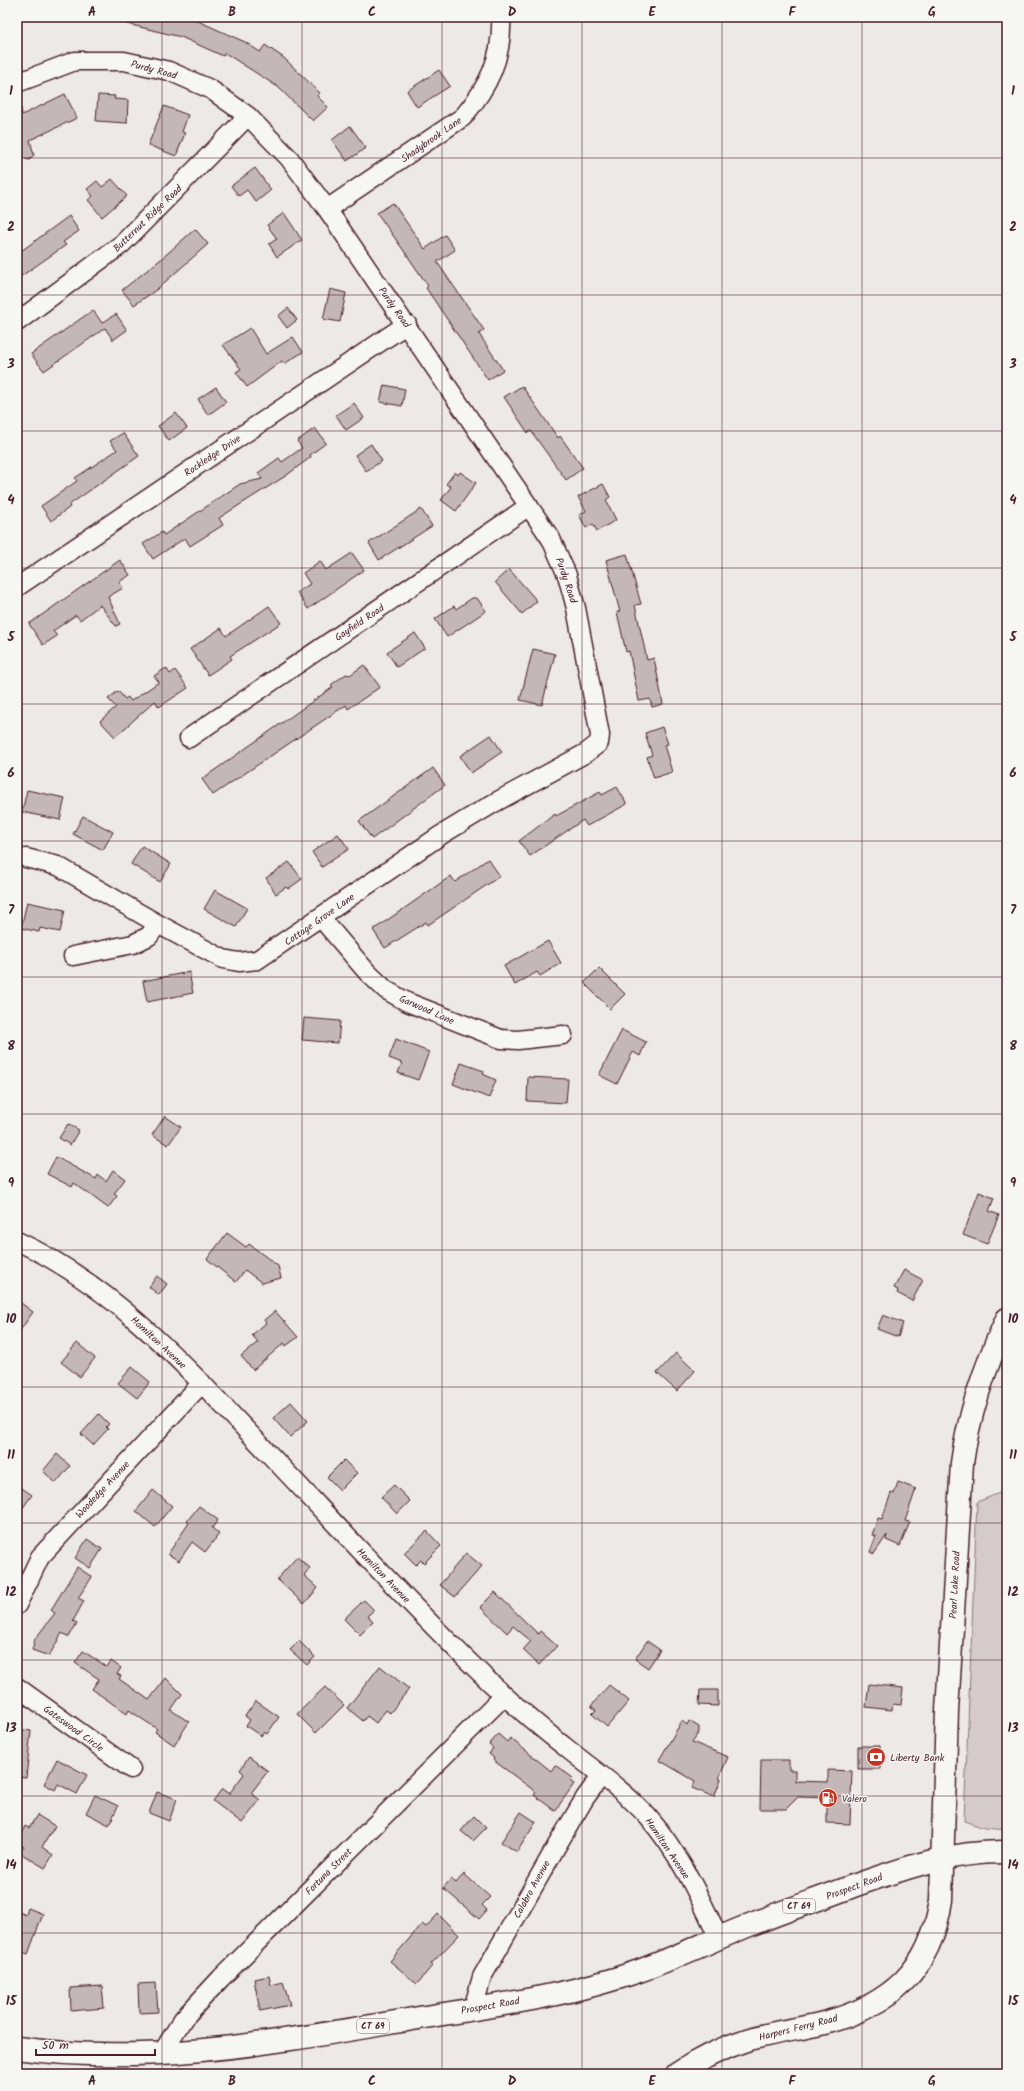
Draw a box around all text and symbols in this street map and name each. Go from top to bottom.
text: A [88,2,96,23]
text: B [228,2,236,23]
text: C [368,2,376,23]
text: D [508,2,517,23]
text: E [648,2,656,23]
text: F [788,2,796,23]
text: G [928,2,936,23]
street label: Purdy Road [129,56,180,84]
text: 1 [9,81,13,102]
text: 1 [1011,81,1015,102]
street label: Shadybrook Lane [398,113,466,167]
street label: Butternut Ridge Road [109,181,187,256]
text: 2 [7,217,15,238]
text: 2 [1009,217,1017,238]
street label: Purdy Road [374,284,415,332]
text: 3 [6,354,15,375]
text: 3 [1008,354,1017,375]
street label: Rockledge Drive [181,431,245,481]
text: 4 [7,490,15,511]
text: 4 [1009,490,1017,511]
street label: Purdy Road [551,555,582,606]
street label: Gayfield Road [332,600,388,645]
text: 5 [7,627,16,648]
text: 5 [1009,627,1018,648]
text: 6 [7,763,15,784]
text: 6 [1009,763,1017,784]
street label: Cottage Grove Lane [281,889,359,950]
text: 7 [8,900,15,921]
text: 7 [1010,900,1017,921]
street label: Garwood Lane [396,991,457,1029]
text: 8 [7,1036,15,1057]
text: 8 [1009,1036,1017,1057]
text: 9 [8,1173,15,1194]
text: 9 [1010,1173,1017,1194]
text: 10 [6,1309,17,1330]
text: 10 [1008,1309,1019,1330]
street label: Hamilton Avenue [127,1313,190,1373]
text: 11 [7,1445,15,1466]
text: 11 [1009,1445,1017,1466]
street label: Woodedge Avenue [72,1457,134,1522]
street label: Hamilton Avenue [353,1544,414,1607]
street label: Pearl Lake Road [945,1550,965,1619]
text: 12 [5,1582,17,1603]
text: 12 [1007,1582,1019,1603]
street label: Gateswood Circle [40,1701,107,1757]
text: 13 [5,1718,17,1739]
text: 13 [1007,1718,1019,1739]
bank icon: Liberty Bank [865,1746,887,1768]
place label: Liberty Bank [890,1750,945,1766]
fuel station icon: Valero [817,1787,839,1809]
place label: Valero [842,1791,867,1807]
street label: Hamilton Avenue [641,1814,694,1883]
street label: Fortuna Street [301,1844,356,1899]
text: 14 [5,1855,17,1876]
text: 14 [1007,1855,1019,1876]
street label: Calabro Avenue [509,1857,555,1922]
street label: Prospect Road [824,1869,886,1905]
road number: CT 69 [783,1899,815,1913]
text: 15 [6,1991,18,2012]
text: 15 [1008,1991,1020,2012]
street label: Prospect Road [460,1993,522,2019]
street label: Harpers Ferry Road [757,2010,840,2045]
road number: CT 69 [357,2019,389,2033]
scale bar [36,2031,155,2057]
text: 50 m [42,2036,69,2055]
text: A [88,2071,96,2091]
text: B [228,2071,236,2091]
text: C [368,2071,376,2091]
text: D [508,2071,517,2091]
text: E [648,2071,656,2091]
text: F [788,2071,796,2091]
text: G [928,2071,936,2091]

